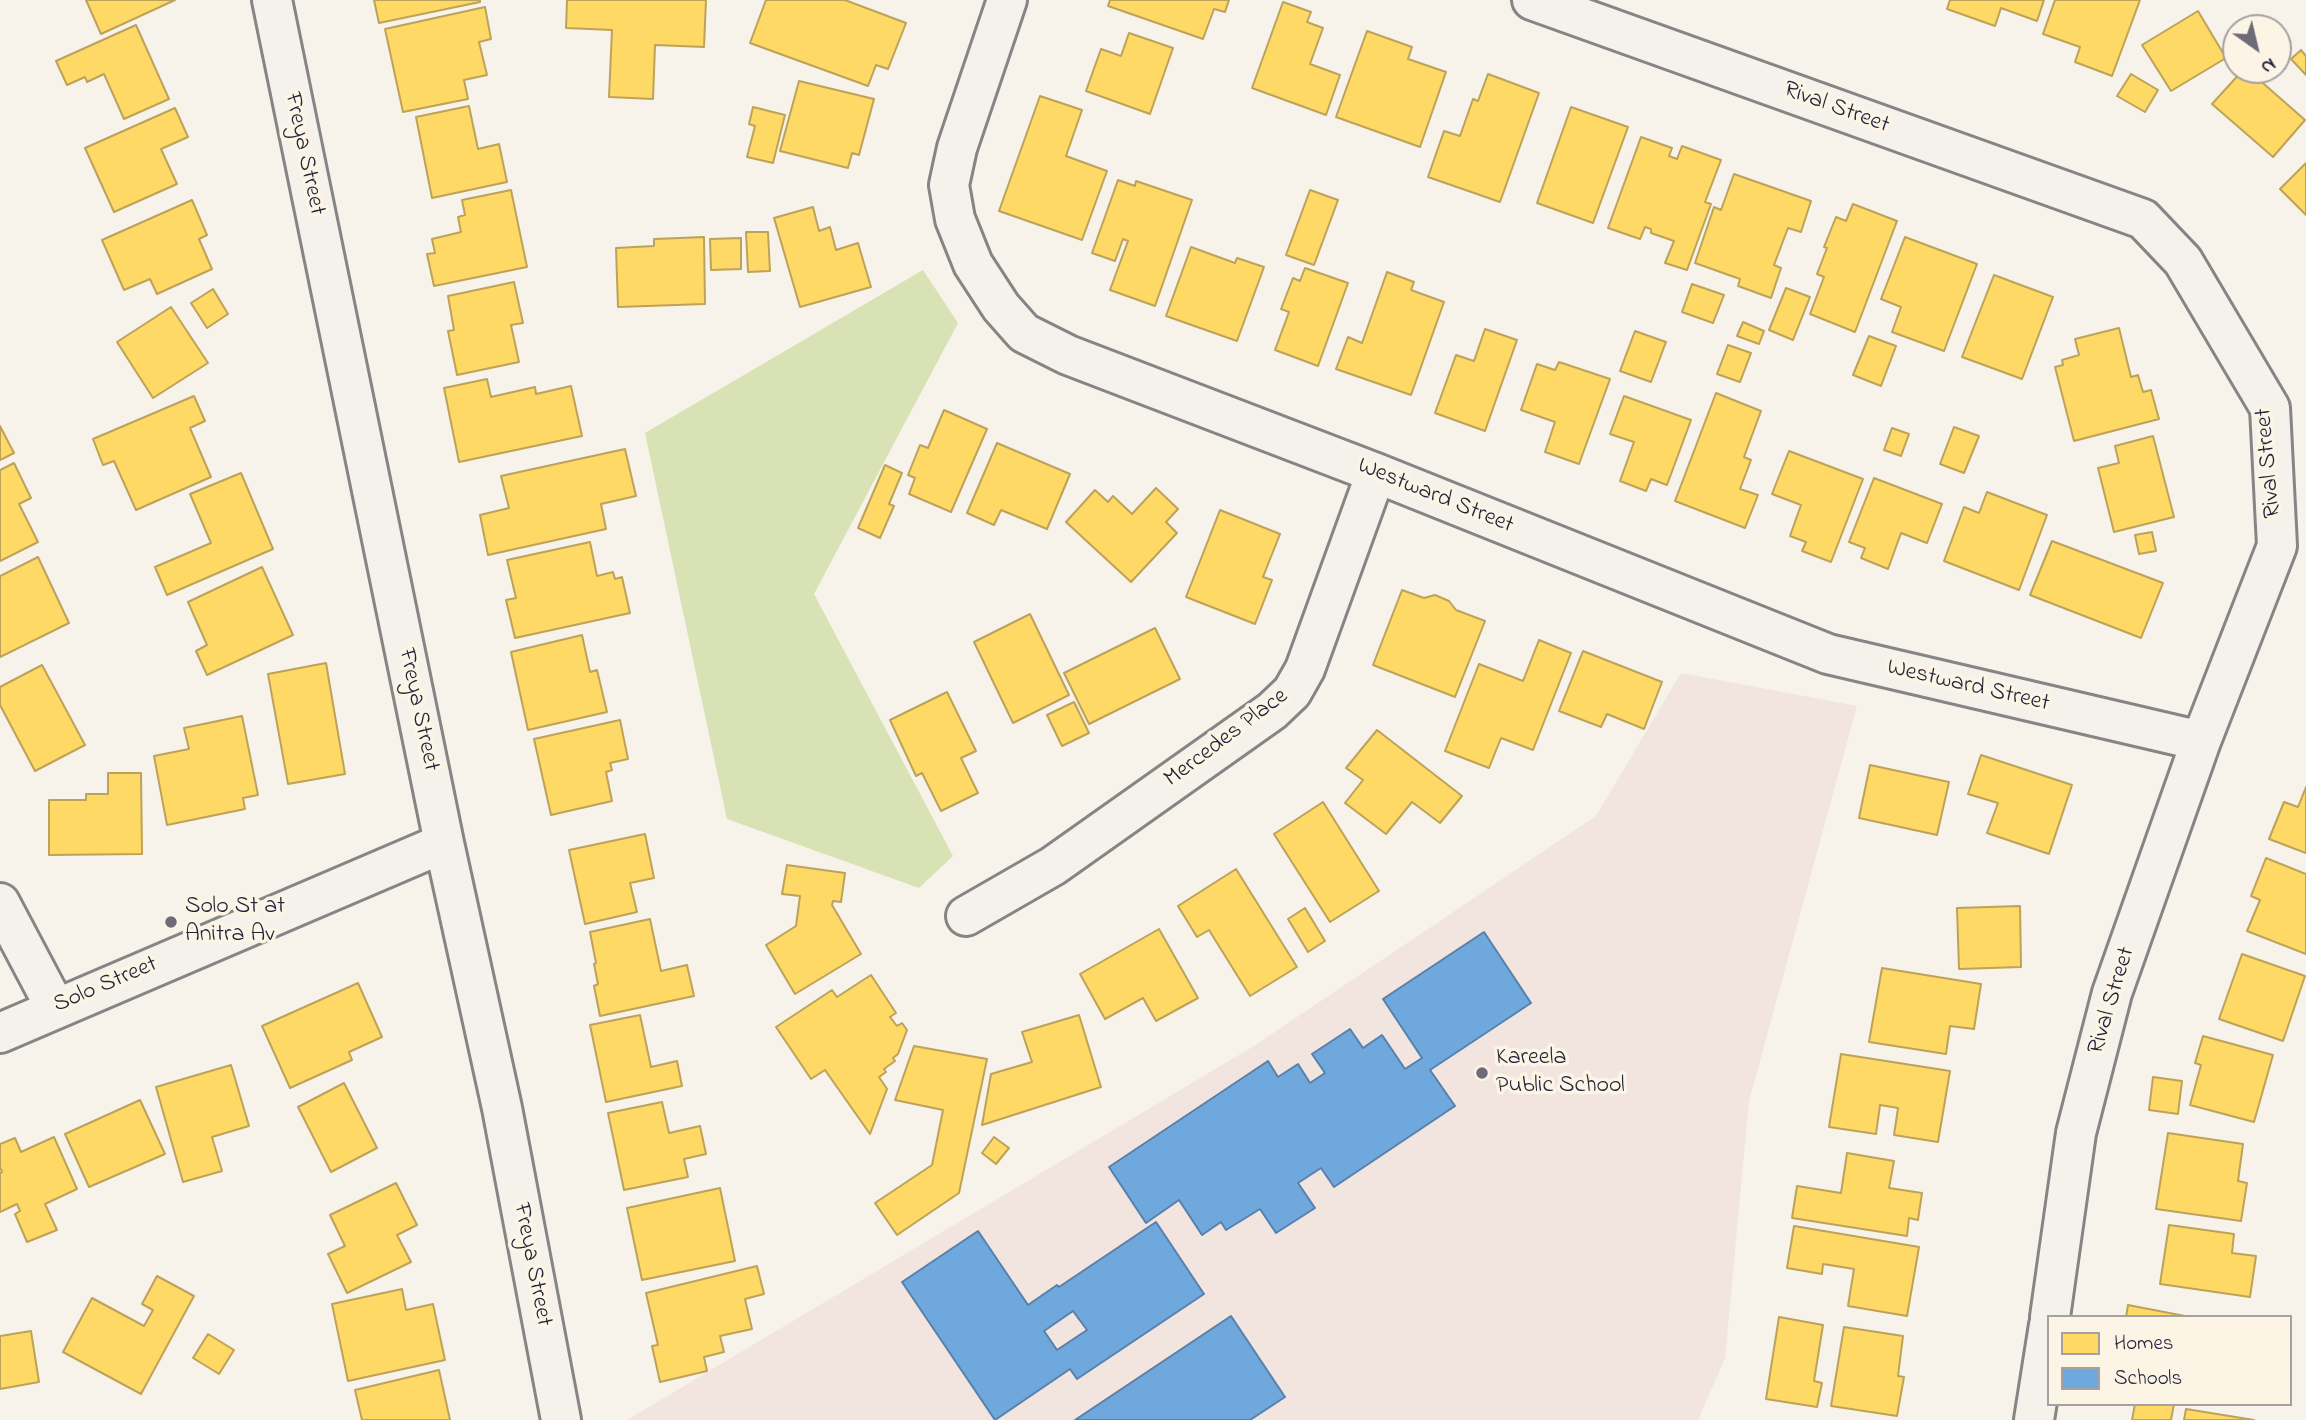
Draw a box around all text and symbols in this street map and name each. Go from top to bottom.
north arrow [2222,14,2292,84]
text: N [2255,50,2281,80]
street label: Rival Street [1779,77,1893,141]
street label: Freya Street [276,90,330,218]
street label: Rival Street [2251,407,2289,519]
street label: Westward Street [1353,453,1517,541]
street label: Freya Street [390,646,444,774]
street label: Westward Street [1884,654,2052,720]
street label: Mercedes Place [1159,683,1295,795]
place label: Solo St at Anitra Av [185,894,285,950]
marker: Solo St at Anitra Av [163,914,179,930]
street label: Rival Street [2083,944,2143,1058]
street label: Solo Street [50,951,162,1021]
place label: Kareela Public School [1496,1045,1625,1101]
marker: Kareela Public School [1474,1065,1490,1081]
street label: Freya Street [505,1201,557,1329]
legend [2047,1315,2292,1406]
text: Homes [2114,1329,2174,1359]
text: Schools [2114,1364,2182,1394]

